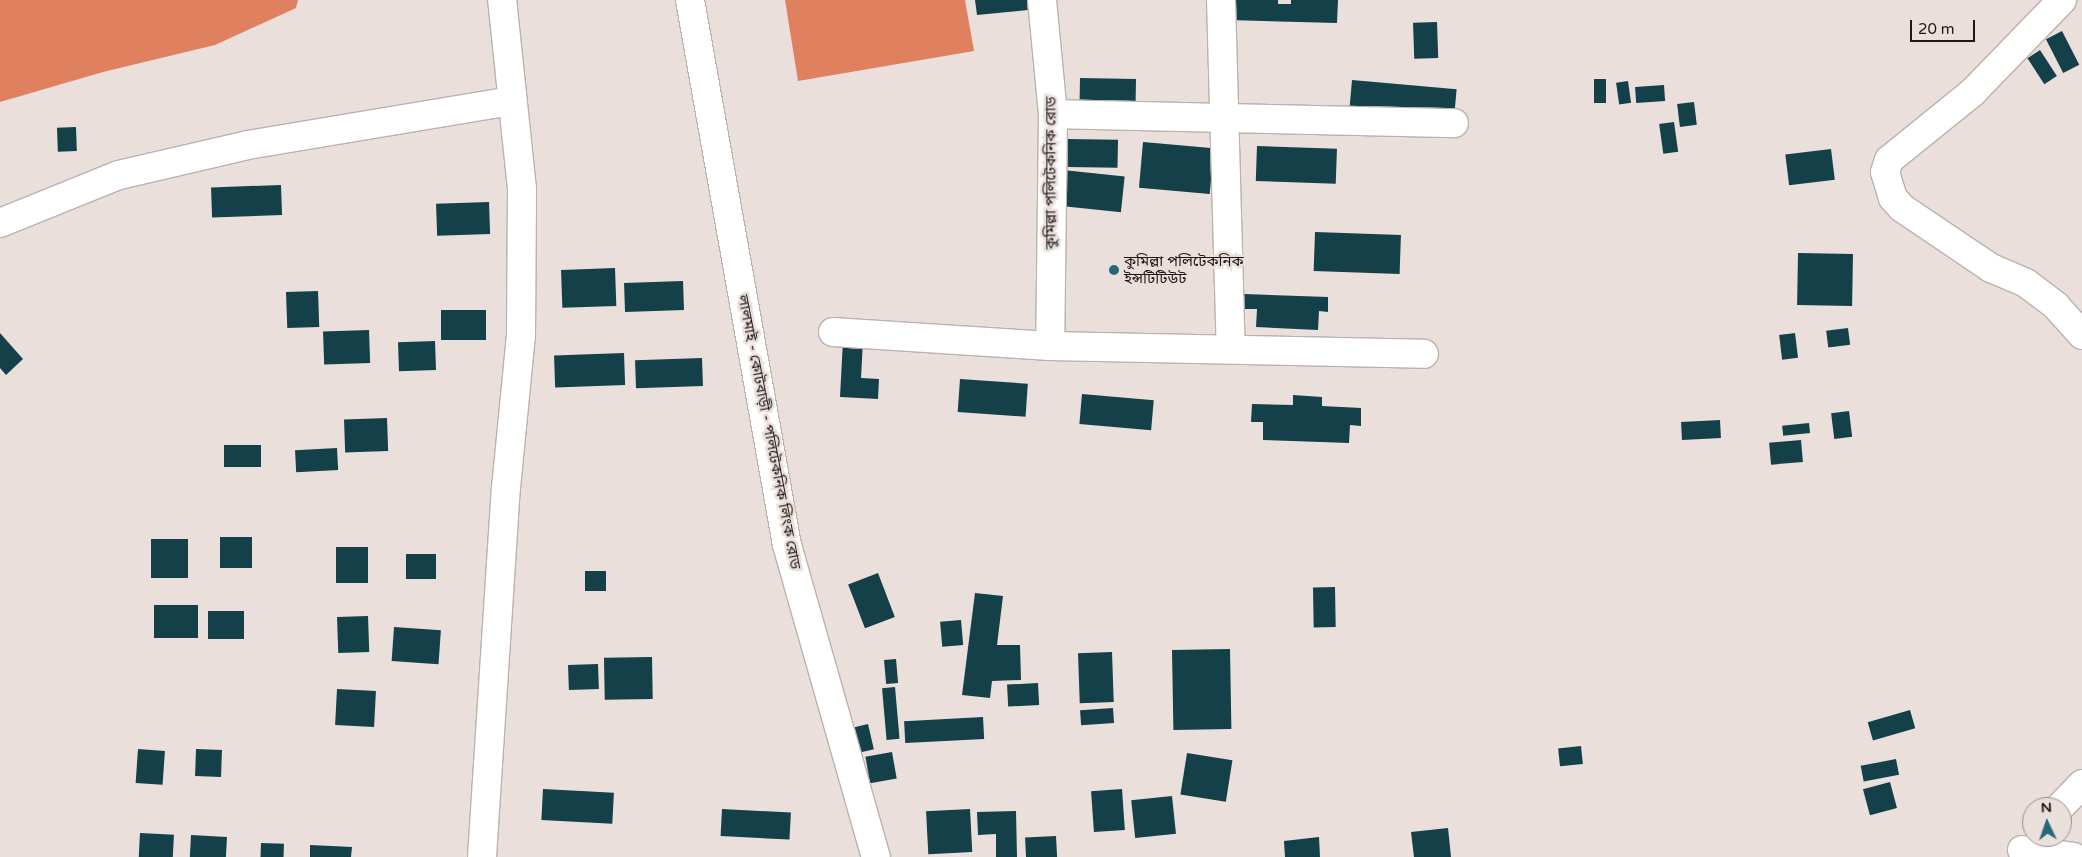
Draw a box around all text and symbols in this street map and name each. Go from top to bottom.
scale bar [1912,10,1977,42]
text: 20 m [1918,20,1955,38]
street label: কুমিল্লা পলিটেকনিক রোড [1042,97,1060,249]
place label: কুমিল্লা পলিটেকনিক ইন্সটিটিউট [1124,252,1244,287]
marker: কুমিল্লা পলিটেকনিক ইন্সটিটিউট [1108,264,1120,276]
street label: লালমাই - কোটবাড়ী - পলিটেকনিক লিংক রোড [734,293,804,571]
north arrow [2022,797,2072,847]
text: N [2040,799,2052,816]

